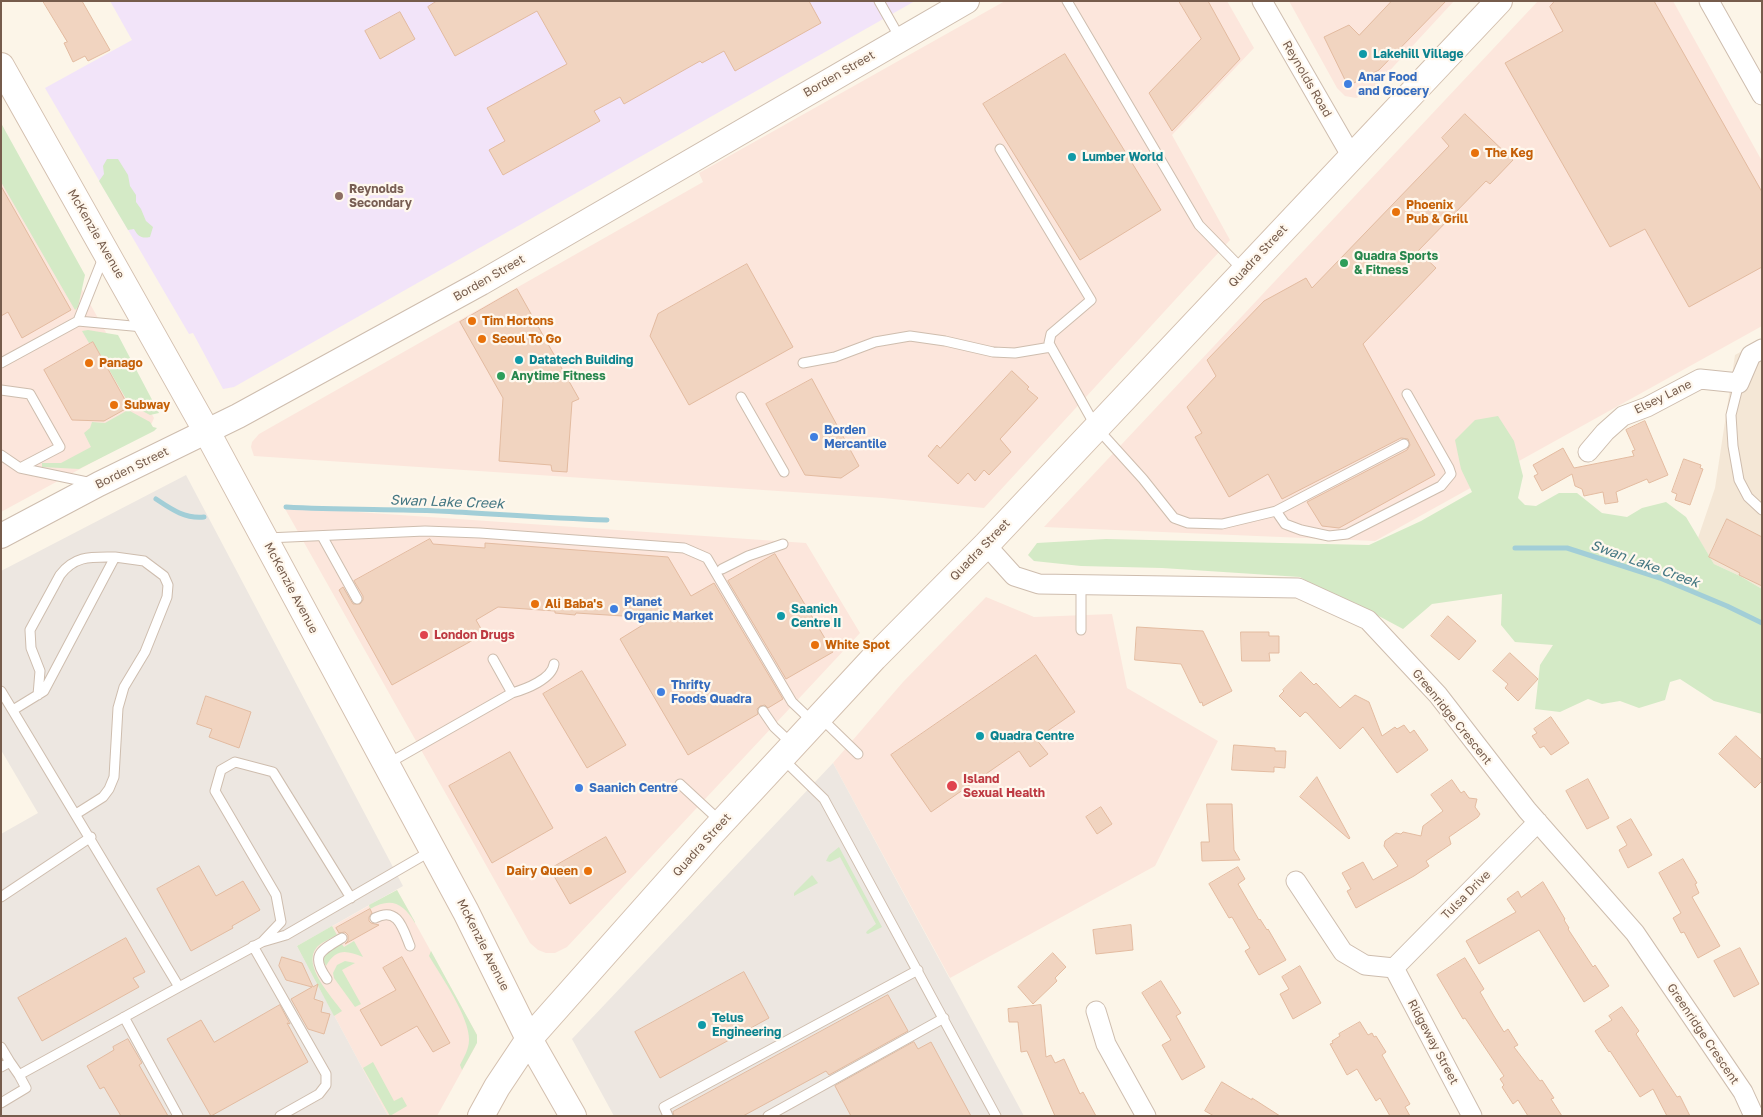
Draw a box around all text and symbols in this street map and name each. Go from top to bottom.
street label: Reynolds Road [1279,38,1335,120]
place label: Lakehill Village [1373,47,1464,61]
street label: Borden Street [801,48,877,100]
marker: Lakehill Village [1357,48,1369,60]
place label: Anar Food and Grocery [1358,70,1429,98]
marker: Anar Food and Grocery [1342,78,1354,90]
place label: The Keg [1485,146,1533,160]
marker: The Keg [1469,147,1481,159]
place label: Lumber World [1082,150,1163,164]
marker: Lumber World [1066,151,1078,163]
place label: Reynolds Secondary [349,182,412,210]
street label: McKenzie Avenue [65,187,127,281]
marker: Reynolds Secondary [333,190,345,202]
place label: Phoenix Pub & Grill [1406,198,1468,226]
marker: Phoenix Pub & Grill [1390,206,1402,218]
street label: Quadra Street [1225,222,1291,290]
place label: Quadra Sports & Fitness [1354,249,1438,277]
street label: Borden Street [451,252,527,304]
marker: Quadra Sports & Fitness [1338,257,1350,269]
place label: Tim Hortons [482,314,554,328]
marker: Tim Hortons [466,315,478,327]
place label: Seoul To Go [492,332,562,346]
marker: Seoul To Go [476,333,488,345]
place label: Datatech Building [529,353,633,367]
marker: Datatech Building [513,354,525,366]
place label: Panago [99,356,143,370]
marker: Panago [83,357,95,369]
place label: Anytime Fitness [511,369,606,383]
marker: Anytime Fitness [495,370,507,382]
street label: Elsey Lane [1632,377,1694,417]
place label: Subway [124,398,170,412]
marker: Subway [108,399,120,411]
place label: Borden Mercantile [824,423,887,451]
marker: Borden Mercantile [808,431,820,443]
street label: Borden Street [93,444,171,492]
water label: Swan Lake Creek [390,492,504,512]
street label: Quadra Street [947,516,1013,584]
water label: Swan Lake Creek [1588,537,1702,591]
street label: McKenzie Avenue [261,540,321,636]
place label: Planet Organic Market [624,595,713,623]
place label: Ali Baba's [545,597,603,611]
marker: Ali Baba's [529,598,541,610]
place label: Saanich Centre II [791,602,841,630]
marker: Planet Organic Market [608,603,620,615]
marker: Saanich Centre II [775,610,787,622]
place label: London Drugs [434,628,515,642]
marker: London Drugs [418,629,430,641]
place label: White Spot [825,638,890,652]
marker: White Spot [809,639,821,651]
street label: Greenridge Crescent [1409,666,1495,768]
place label: Thrifty Foods Quadra [671,678,752,706]
marker: Thrifty Foods Quadra [655,686,667,698]
place label: Quadra Centre [990,729,1074,743]
marker: Quadra Centre [974,730,986,742]
place label: Island Sexual Health [963,772,1045,800]
marker: Island Sexual Health [945,779,959,793]
place label: Saanich Centre [589,781,678,795]
marker: Saanich Centre [573,782,585,794]
street label: Quadra Street [670,810,734,880]
place label: Dairy Queen [506,864,578,878]
marker: Dairy Queen [582,865,594,877]
street label: Tulsa Drive [1439,868,1493,922]
street label: McKenzie Avenue [454,897,512,993]
street label: Greenridge Crescent [1664,981,1742,1087]
street label: Ridgeway Street [1405,997,1461,1087]
place label: Telus Engineering [712,1011,781,1039]
marker: Telus Engineering [696,1019,708,1031]

